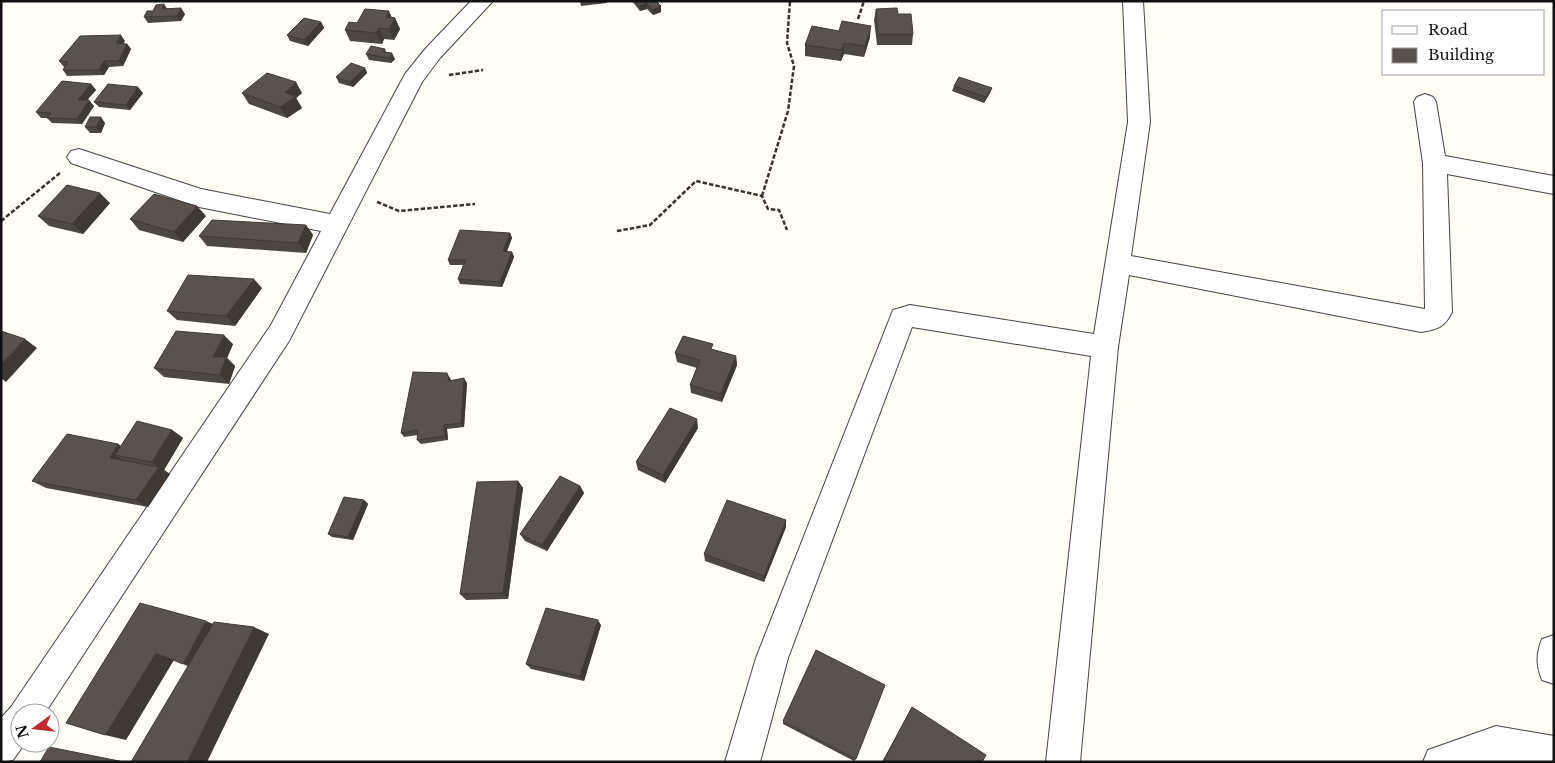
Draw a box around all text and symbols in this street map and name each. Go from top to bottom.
legend [1382,10,1545,75]
text: Road [1428,20,1468,39]
text: Building [1428,45,1495,64]
north arrow [10,703,60,753]
text: N [12,723,33,740]

